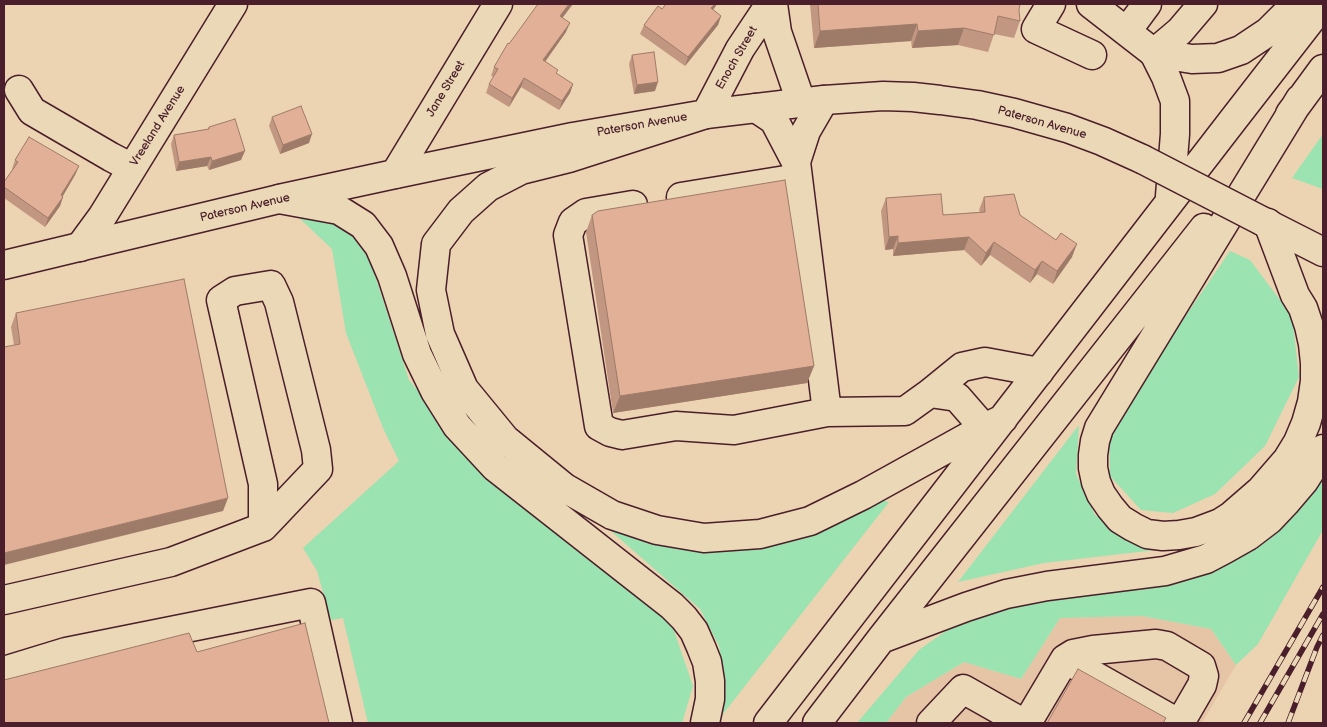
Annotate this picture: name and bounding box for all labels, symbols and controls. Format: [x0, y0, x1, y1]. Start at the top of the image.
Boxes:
street label: Enoch Street [713, 24, 761, 92]
street label: Jane Street [424, 58, 468, 120]
street label: Vreeland Avenue [127, 83, 189, 169]
street label: Paterson Avenue [996, 103, 1088, 143]
street label: Paterson Avenue [596, 110, 688, 140]
street label: Paterson Avenue [199, 191, 291, 225]

